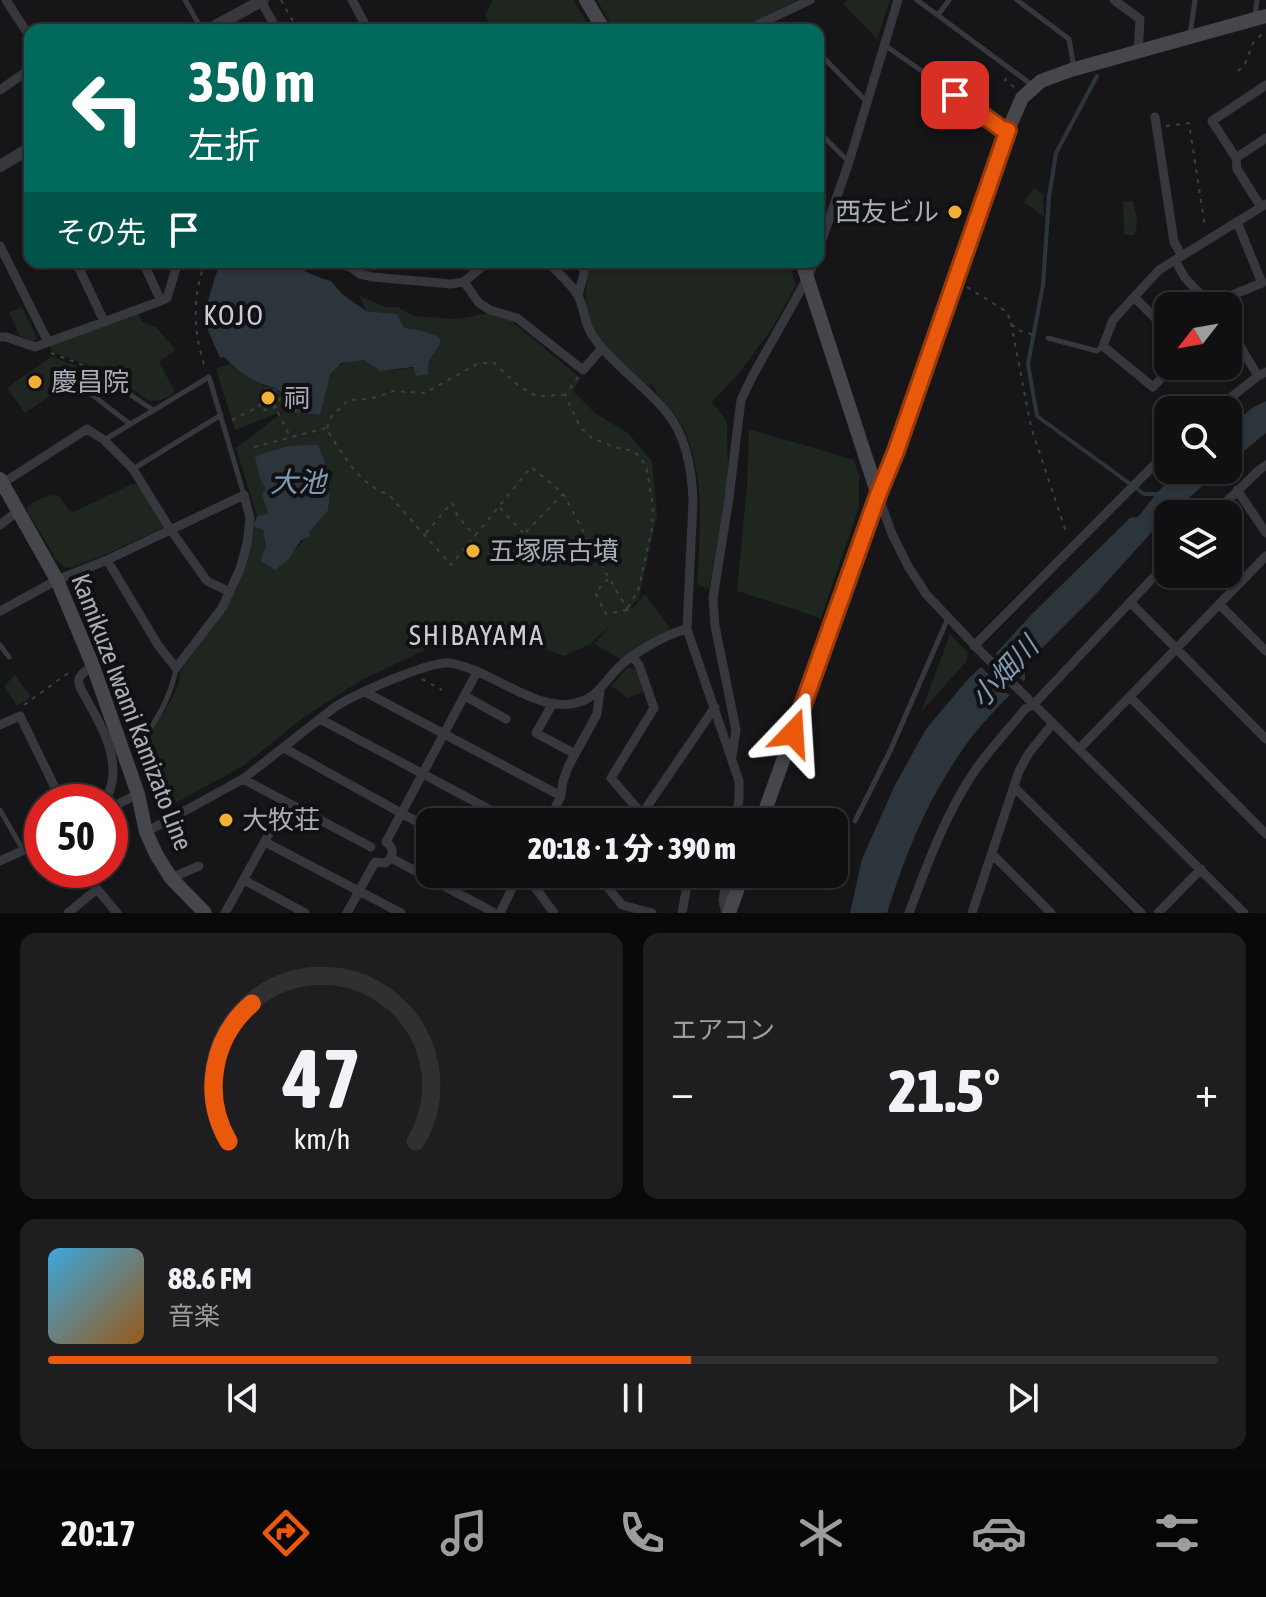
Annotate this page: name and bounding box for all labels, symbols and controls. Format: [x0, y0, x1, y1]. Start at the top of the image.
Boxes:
text: 350 m [188, 50, 315, 114]
icon: left [56, 56, 160, 160]
pin [921, 61, 989, 129]
icon: arrive [933, 73, 977, 117]
text: 左折 [188, 124, 260, 166]
place label: 西友ビル [835, 197, 939, 227]
marker: 西友ビル [946, 203, 964, 221]
icon: arrive [162, 208, 206, 252]
text: その先 [56, 215, 146, 249]
north arrow [1154, 292, 1242, 380]
map controls [1154, 292, 1242, 588]
district label: KOJO [203, 299, 265, 331]
place label: 慶昌院 [51, 367, 129, 397]
marker: 慶昌院 [26, 373, 44, 391]
place label: 祠 [284, 383, 310, 413]
marker: 祠 [259, 389, 277, 407]
button: search [1154, 396, 1242, 484]
water label: 大池 [270, 466, 329, 498]
button: layers [1154, 500, 1242, 588]
place label: 五塚原古墳 [489, 536, 619, 566]
marker: 五塚原古墳 [464, 542, 482, 560]
street label: Kamikuze Iwami Kamizato Line [65, 570, 199, 854]
district label: SHIBAYAMA [409, 619, 545, 651]
water label: 小畑川 [964, 628, 1046, 714]
position arrow [751, 691, 835, 775]
speed limit sign: 50 [24, 784, 128, 888]
place label: 大牧荘 [242, 805, 320, 835]
marker: 大牧荘 [217, 811, 235, 829]
text: 20:18 · 1 分 · 390 m [528, 831, 736, 865]
text: エアコン [671, 1015, 775, 1045]
text: 47 [281, 1030, 361, 1126]
text: 21.5° [889, 1056, 1000, 1125]
text: − [671, 1066, 694, 1116]
text: + [1195, 1066, 1218, 1116]
text: km/h [293, 1122, 350, 1155]
text: 88.6 FM [168, 1261, 252, 1295]
text: 音楽 [168, 1301, 220, 1331]
icon: previous [221, 1376, 265, 1420]
icon: pause [611, 1376, 655, 1420]
icon: next [1001, 1376, 1045, 1420]
icon: directions [258, 1505, 314, 1561]
icon: music [436, 1505, 492, 1561]
icon: phone [614, 1505, 670, 1561]
icon: climate [793, 1505, 849, 1561]
icon: car [971, 1505, 1027, 1561]
icon: filters [1149, 1505, 1205, 1561]
text: 20:17 [61, 1512, 136, 1554]

